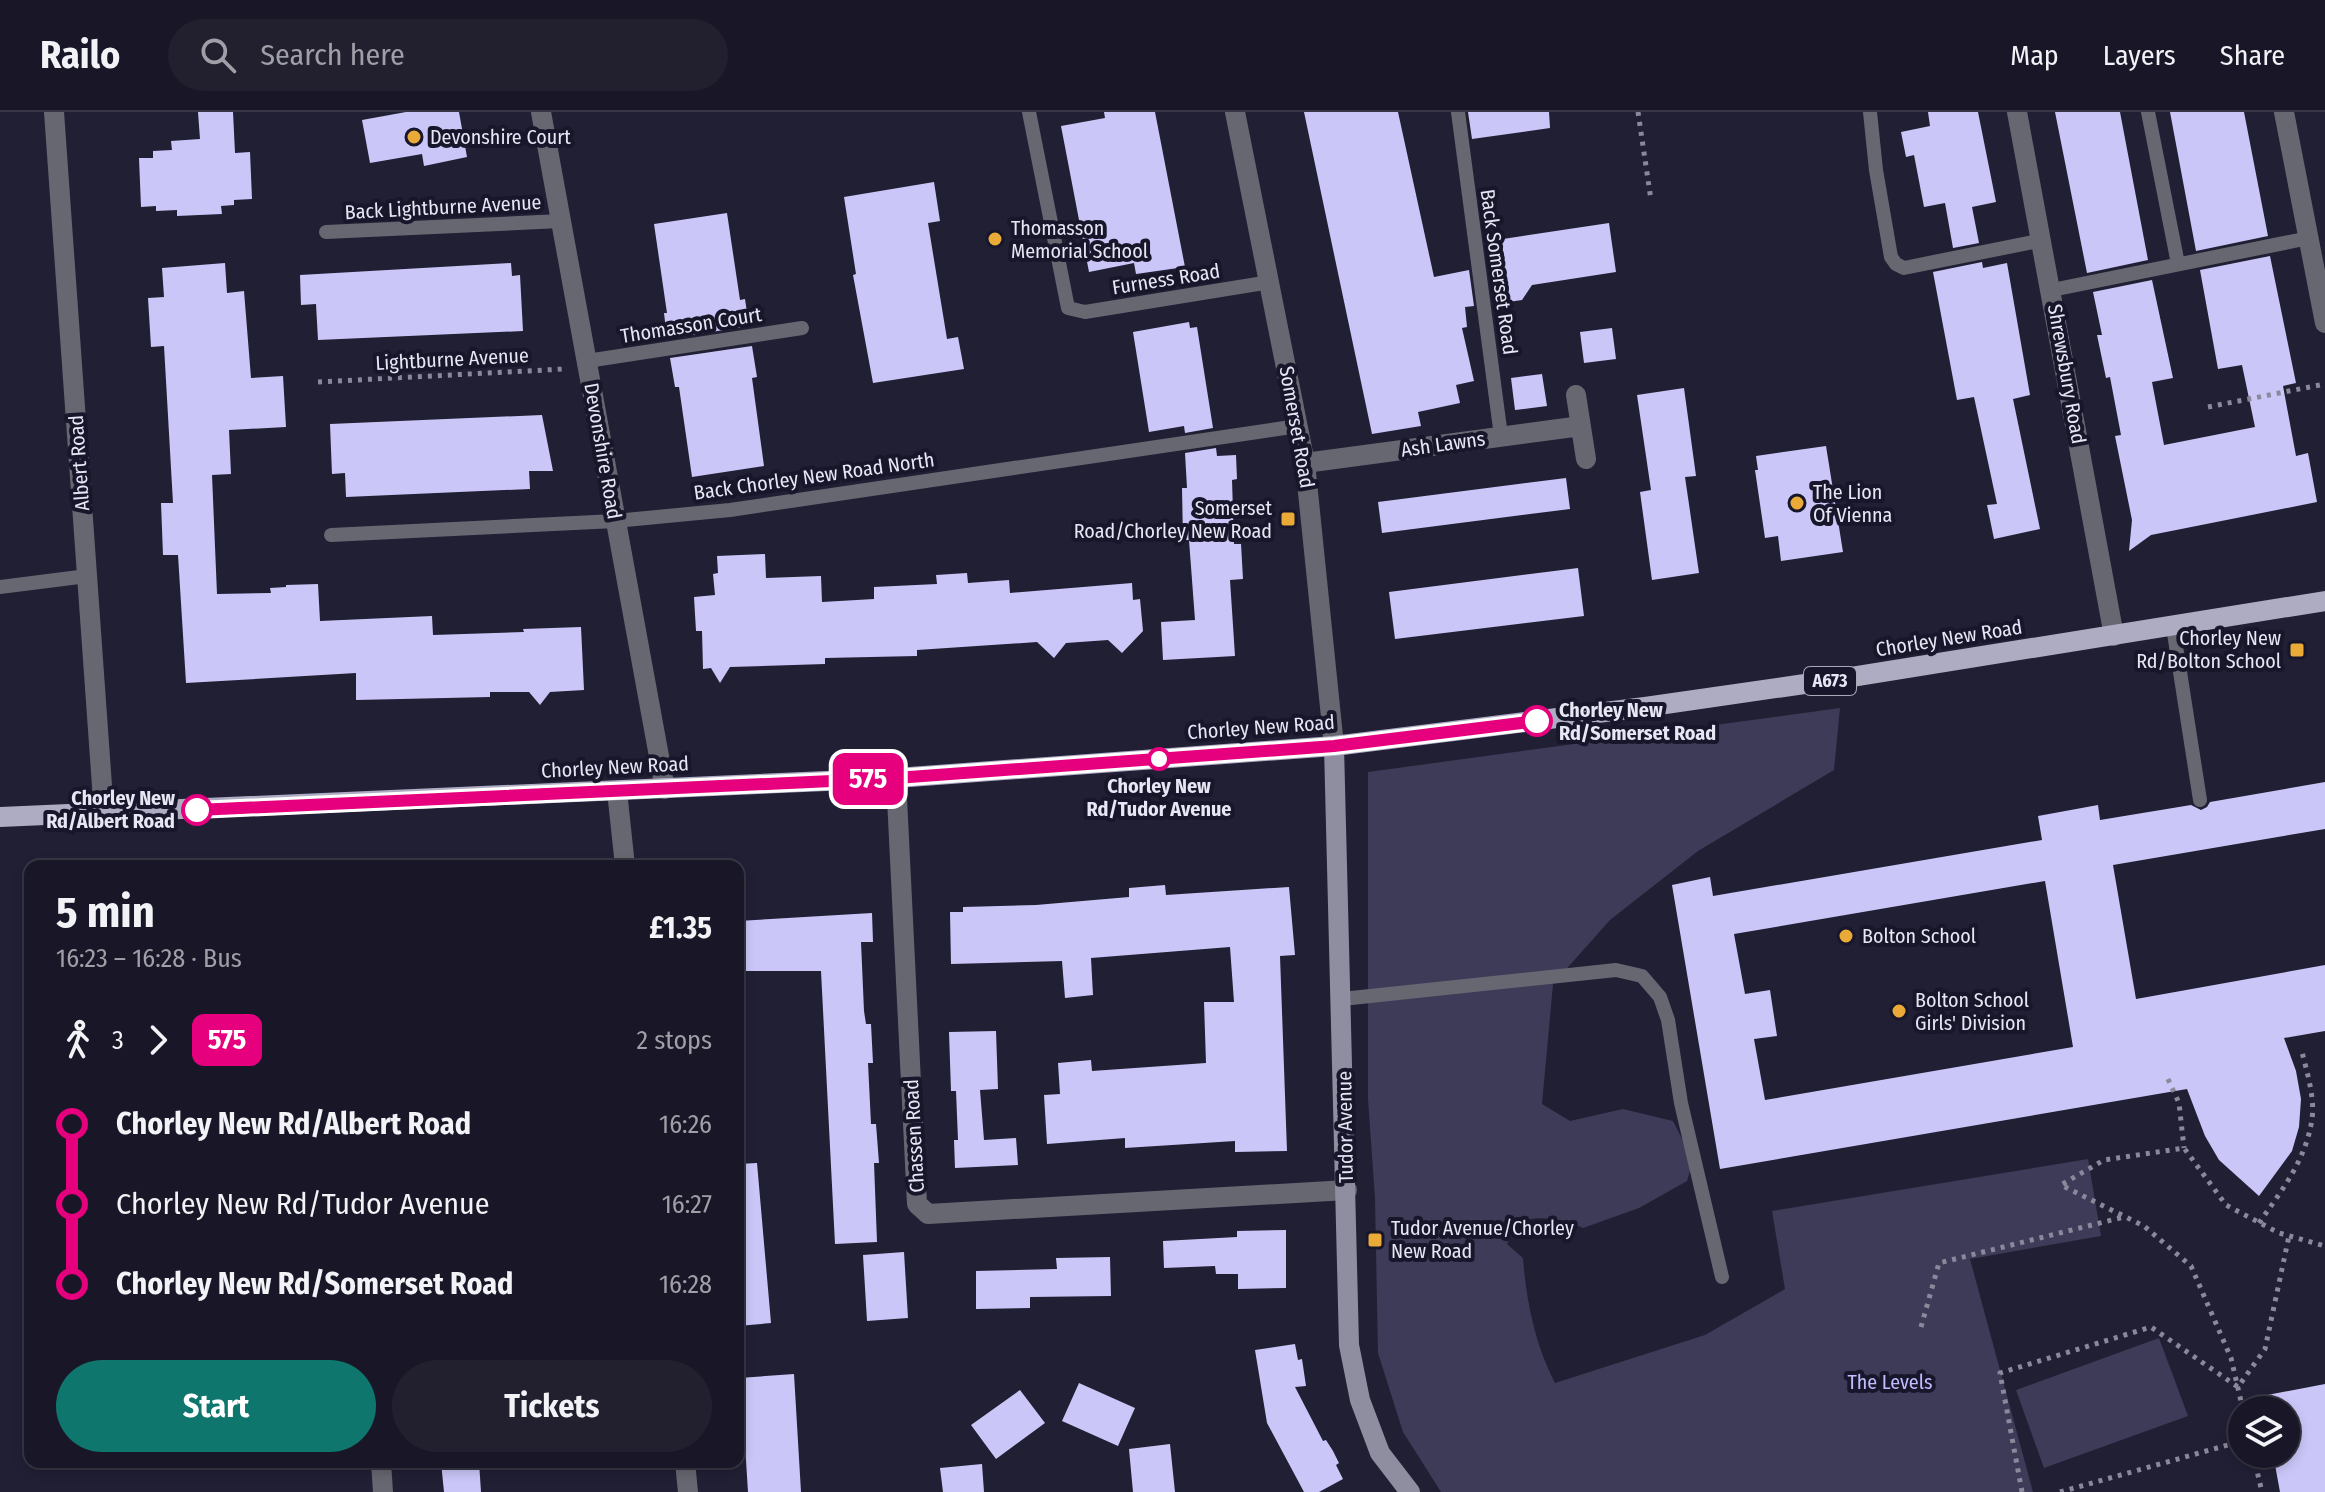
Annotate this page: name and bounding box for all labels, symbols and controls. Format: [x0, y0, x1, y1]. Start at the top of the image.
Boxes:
search box [168, 19, 728, 91]
text: Railo [40, 32, 120, 78]
icon: search [196, 33, 240, 77]
text: Search here [260, 37, 405, 73]
text: Map [2010, 39, 2059, 72]
text: Layers [2103, 39, 2176, 72]
text: Share [2220, 39, 2285, 72]
place label: Devonshire Court [430, 125, 571, 149]
marker: Devonshire Court [405, 128, 423, 146]
street label: Back Somerset Road [1476, 188, 1522, 356]
street label: Back Lightburne Avenue [344, 190, 542, 224]
place label: Thomasson Memorial School [1011, 216, 1148, 263]
marker: Thomasson Memorial School [986, 230, 1004, 248]
street label: Furness Road [1110, 259, 1222, 299]
street label: Thomasson Court [619, 302, 764, 348]
street label: Shrewsbury Road [2043, 302, 2091, 446]
street label: Lightburne Avenue [375, 343, 529, 375]
street label: Somerset Road [1274, 364, 1320, 490]
street label: Devonshire Road [579, 381, 627, 521]
street label: Albert Road [64, 414, 94, 512]
street label: Ash Lawns [1399, 426, 1487, 462]
street label: Back Chorley New Road North [692, 447, 936, 505]
place label: The Lion Of Vienna [1813, 480, 1892, 527]
marker: The Lion Of Vienna [1788, 494, 1806, 512]
place label: Somerset Road/Chorley New Road [1074, 496, 1272, 543]
marker: Somerset Road/Chorley New Road [1279, 510, 1297, 528]
street label: Chorley New Road [1874, 615, 2024, 661]
place label: Chorley New Rd/Bolton School [2136, 626, 2281, 673]
marker: Chorley New Rd/Bolton School [2288, 641, 2306, 659]
road number: A673 [1804, 667, 1856, 695]
place label: Chorley New Rd/Somerset Road [1559, 698, 1716, 745]
marker: Chorley New Rd/Somerset Road [1522, 706, 1552, 736]
street label: Chorley New Road [1186, 710, 1336, 744]
marker: Chorley New Rd/Tudor Avenue [1148, 748, 1170, 770]
street label: Chorley New Road [541, 751, 689, 783]
line badge: 575 [822, 753, 914, 805]
text: 575 [849, 762, 887, 795]
place label: Chorley New Rd/Tudor Avenue [1087, 774, 1231, 821]
place label: Chorley New Rd/Albert Road [46, 786, 175, 833]
marker: Chorley New Rd/Albert Road [182, 795, 212, 825]
text: 5 min [56, 886, 155, 939]
text: £1.35 [649, 910, 712, 946]
place label: Bolton School [1862, 924, 1976, 948]
marker: Bolton School [1837, 927, 1855, 945]
text: 16:23 – 16:28 · Bus [56, 943, 242, 974]
place label: Bolton School Girls' Division [1915, 988, 2029, 1035]
marker: Bolton School Girls' Division [1890, 1002, 1908, 1020]
icon: walk [56, 1018, 100, 1062]
icon: forward [136, 1018, 180, 1062]
text: 575 [208, 1023, 246, 1056]
text: 3 [112, 1025, 124, 1056]
text: 2 stops [637, 1025, 712, 1056]
street label: Tudor Avenue [1332, 1071, 1358, 1183]
street label: Chassen Road [899, 1079, 929, 1193]
text: Chorley New Rd/Albert Road [116, 1106, 471, 1142]
text: 16:26 [659, 1109, 712, 1140]
text: Chorley New Rd/Tudor Avenue [116, 1186, 490, 1222]
text: 16:27 [662, 1189, 712, 1220]
place label: Tudor Avenue/Chorley New Road [1391, 1216, 1574, 1263]
marker: Tudor Avenue/Chorley New Road [1366, 1231, 1384, 1249]
text: Chorley New Rd/Somerset Road [116, 1266, 513, 1302]
text: 16:28 [659, 1269, 712, 1300]
button: Start [56, 1360, 376, 1452]
button: Tickets [392, 1360, 712, 1452]
park label: The Levels [1847, 1370, 1933, 1394]
map controls [2228, 1396, 2300, 1468]
button: layers [2228, 1396, 2300, 1468]

